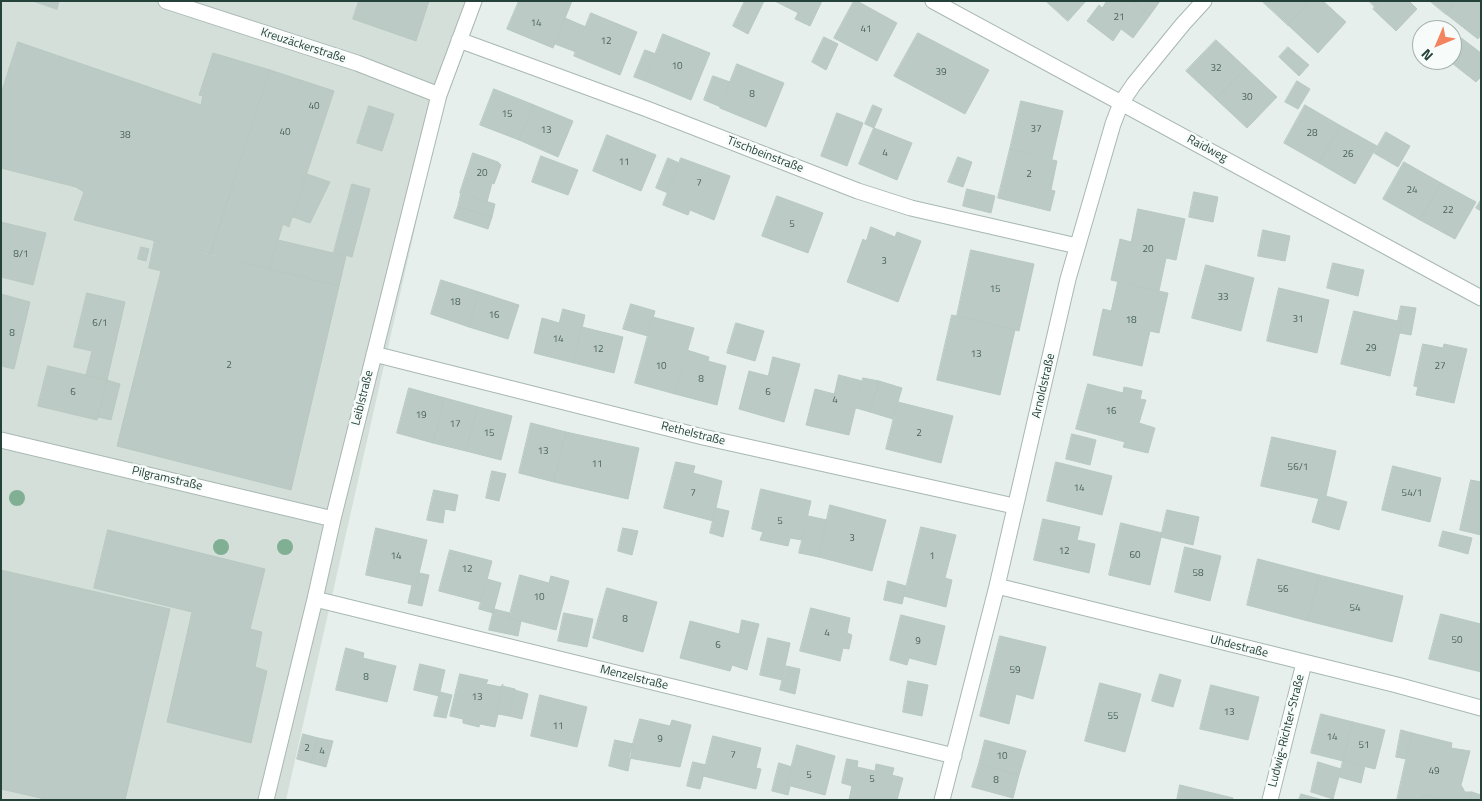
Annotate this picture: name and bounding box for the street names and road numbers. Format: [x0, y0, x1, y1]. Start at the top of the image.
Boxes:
street label: Kreuzäckerstraße [259, 25, 347, 67]
street label: Raidweg [1184, 132, 1230, 166]
street label: Tischbeinstraße [725, 134, 805, 176]
street label: Arnoldstraße [1030, 352, 1058, 420]
street label: Leiblstraße [349, 369, 377, 427]
street label: Rethelstraße [659, 419, 727, 449]
street label: Pilgramstraße [130, 464, 204, 494]
street label: Uhdestraße [1208, 633, 1270, 661]
street label: Menzelstraße [598, 663, 670, 693]
street label: Ludwig-Richter-Straße [1266, 673, 1308, 789]

